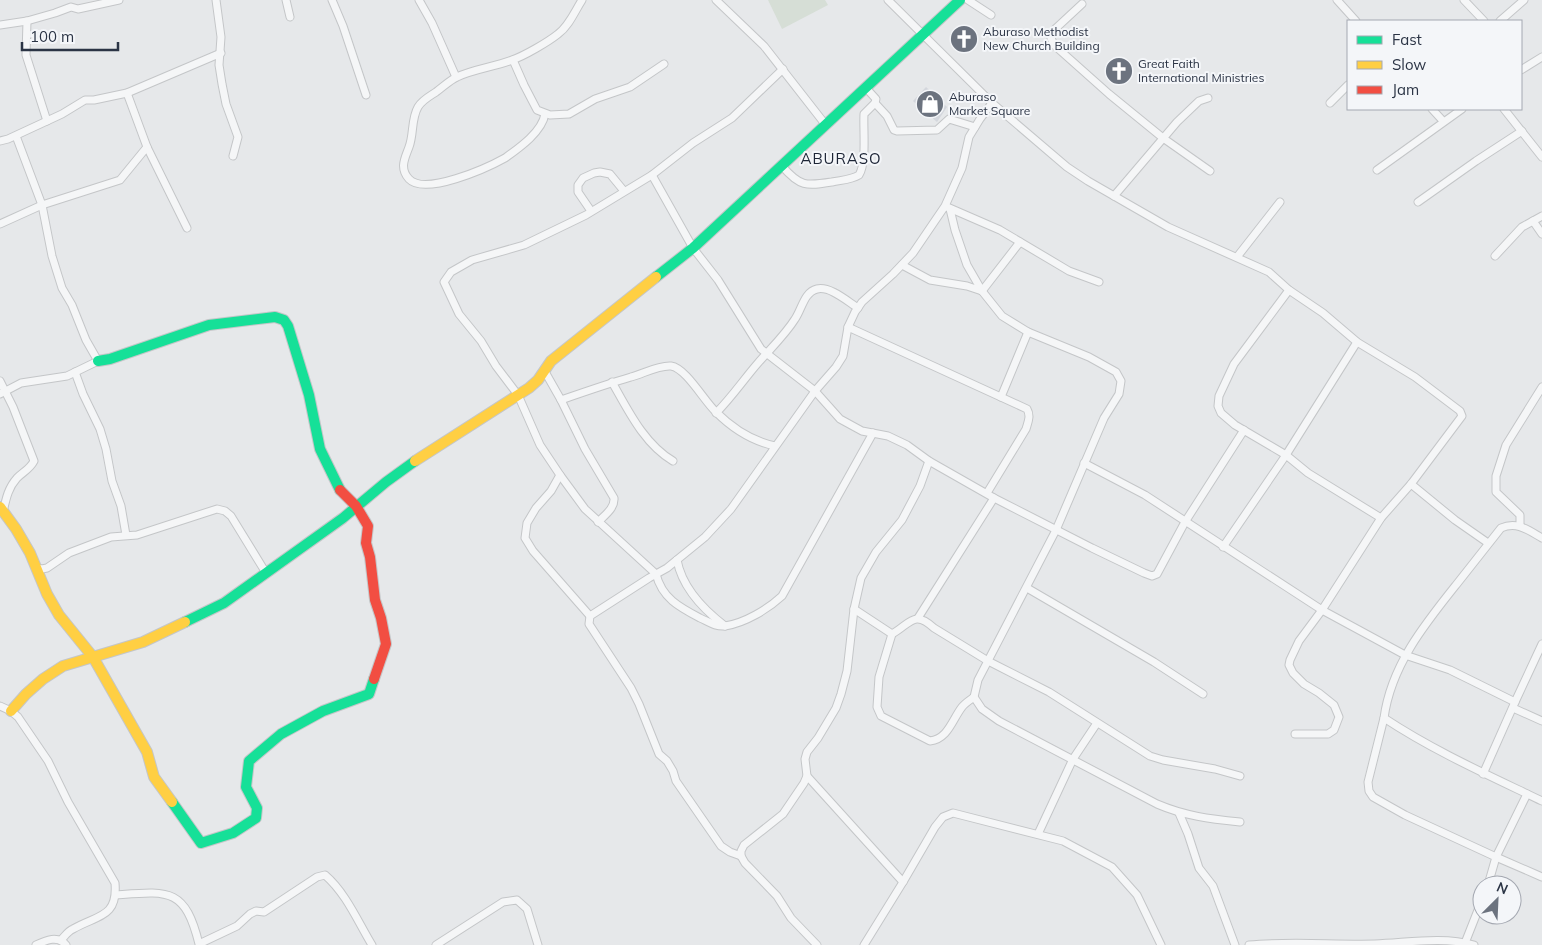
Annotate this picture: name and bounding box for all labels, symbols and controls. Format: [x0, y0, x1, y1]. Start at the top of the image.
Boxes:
scale bar [22, 20, 119, 52]
legend [1347, 20, 1522, 110]
church icon: Aburaso Methodist New Church Building [949, 24, 979, 54]
place label: Aburaso Methodist New Church Building [983, 24, 1100, 53]
text: 100 m [30, 27, 74, 46]
text: Fast [1392, 30, 1422, 49]
text: Slow [1392, 55, 1426, 74]
church icon: Great Faith International Ministries [1104, 56, 1134, 86]
place label: Great Faith International Ministries [1138, 56, 1264, 85]
text: Jam [1392, 80, 1419, 99]
shop icon: Aburaso Market Square [915, 89, 945, 119]
place label: Aburaso Market Square [949, 89, 1030, 118]
district label: ABURASO [800, 149, 882, 168]
north arrow [1472, 875, 1522, 925]
text: N [1494, 878, 1511, 898]

